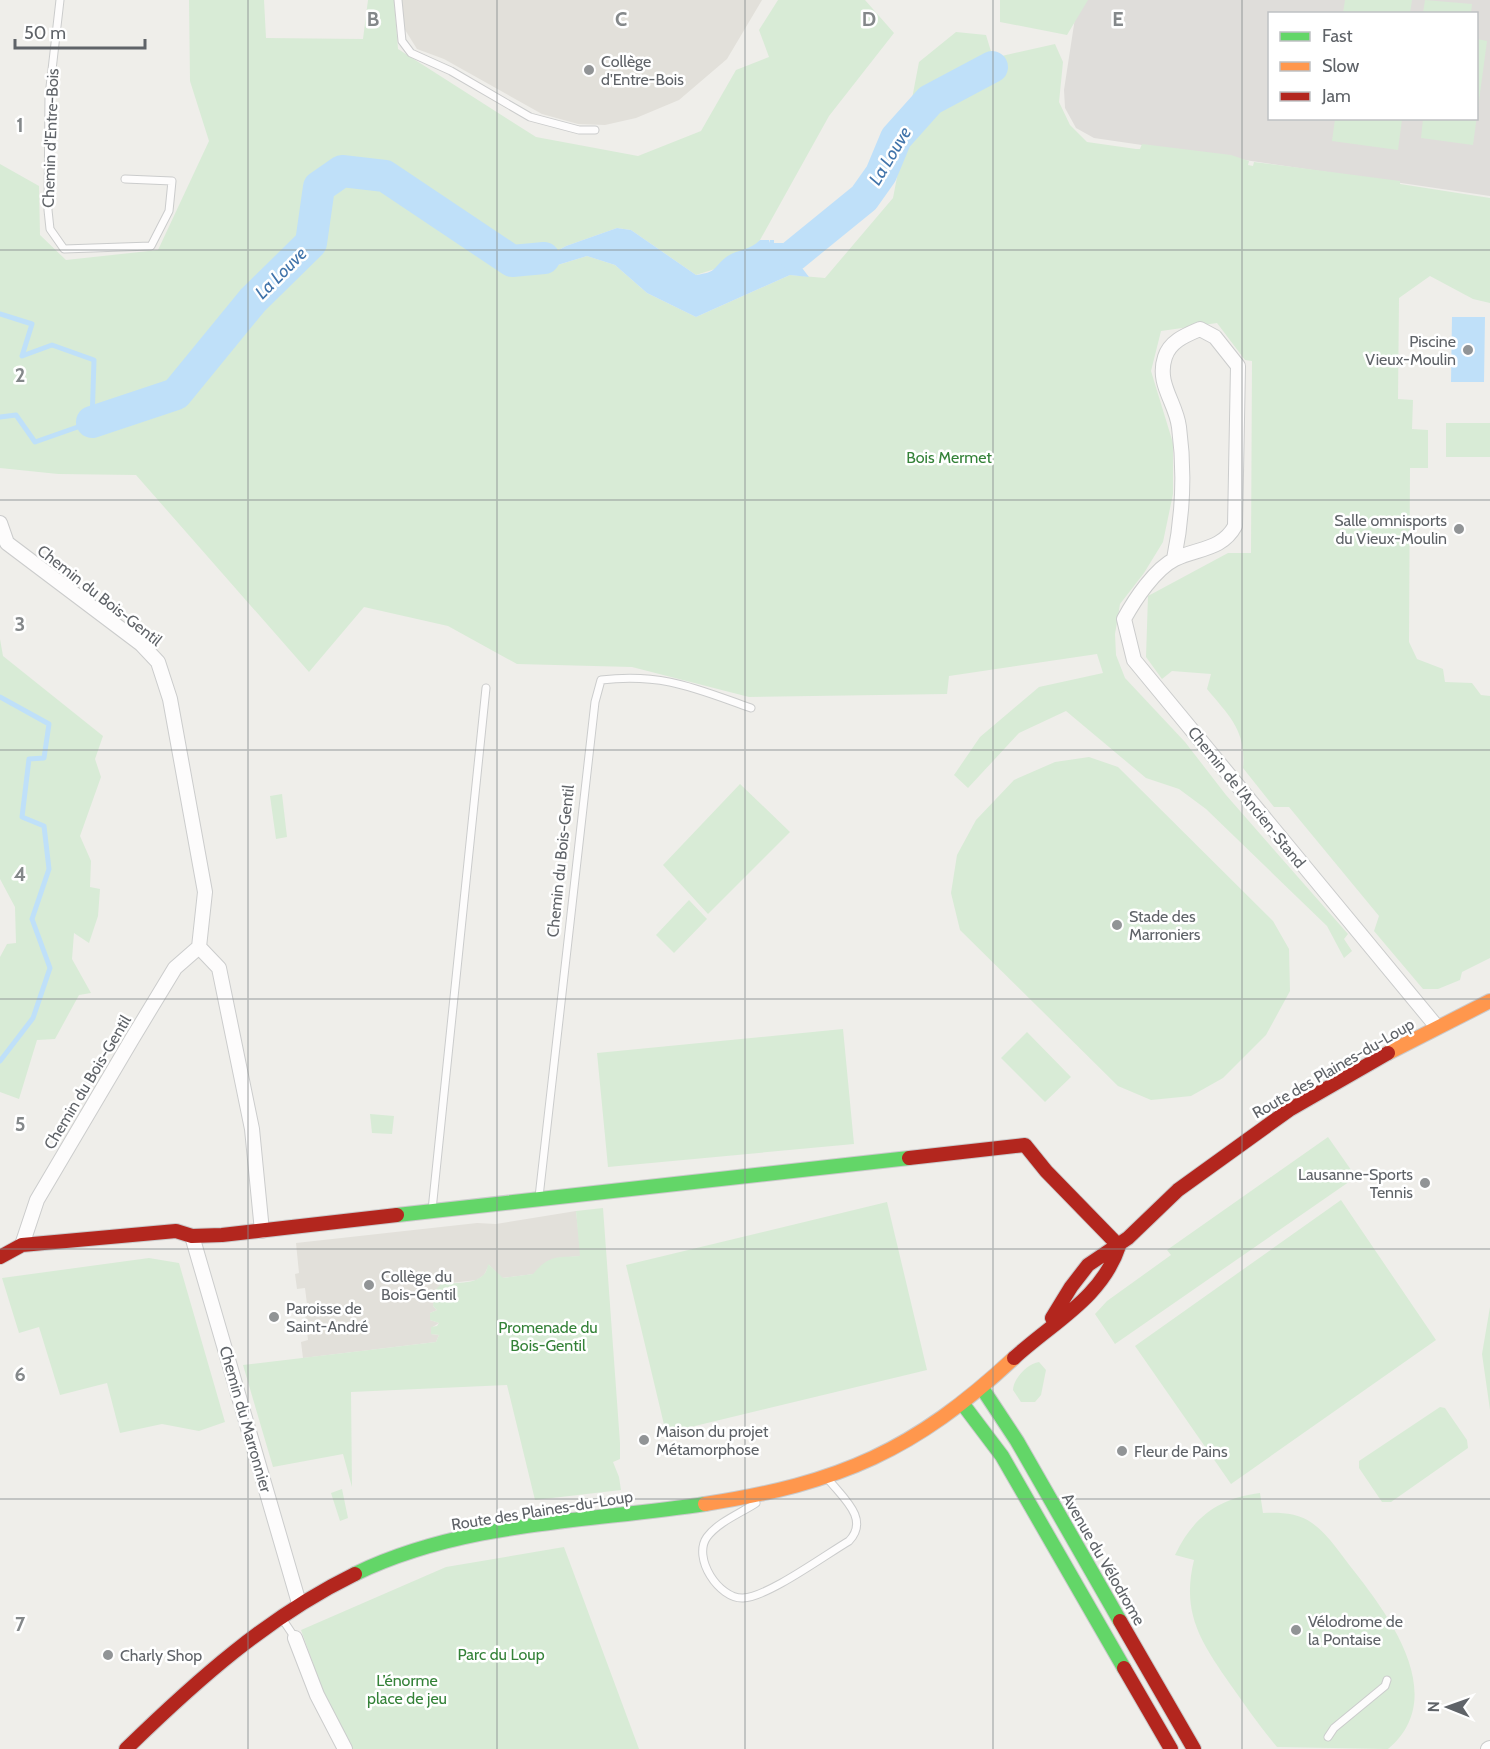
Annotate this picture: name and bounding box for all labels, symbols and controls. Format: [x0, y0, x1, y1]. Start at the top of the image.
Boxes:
text: B [367, 7, 379, 31]
text: C [615, 7, 627, 31]
text: D [862, 7, 876, 31]
text: E [1112, 7, 1124, 31]
scale bar [15, 12, 146, 50]
legend [1268, 12, 1478, 120]
text: 50 m [24, 22, 66, 44]
text: Fast [1322, 25, 1353, 47]
place label: Collège d'Entre-Bois [601, 52, 684, 89]
text: Slow [1322, 55, 1359, 77]
marker: Collège d'Entre-Bois [582, 63, 596, 77]
street label: Chemin d'Entre-Bois [39, 68, 62, 208]
text: Jam [1321, 85, 1351, 107]
text: 1 [16, 113, 24, 137]
water label: La Louve [864, 123, 916, 189]
water label: La Louve [251, 243, 311, 303]
place label: Piscine Vieux-Moulin [1365, 332, 1456, 369]
marker: Piscine Vieux-Moulin [1461, 343, 1475, 357]
text: 2 [15, 363, 25, 387]
park label: Bois Mermet [906, 448, 992, 467]
place label: Salle omnisports du Vieux-Moulin [1334, 511, 1447, 548]
marker: Salle omnisports du Vieux-Moulin [1452, 522, 1466, 536]
street label: Chemin du Bois-Gentil [34, 541, 166, 650]
text: 3 [15, 612, 25, 636]
street label: Chemin de l'Ancien-Stand [1184, 723, 1309, 872]
street label: Chemin du Bois-Gentil [543, 784, 578, 938]
text: 4 [14, 862, 26, 886]
place label: Stade des Marroniers [1129, 907, 1201, 944]
marker: Stade des Marroniers [1110, 918, 1124, 932]
street label: Chemin du Bois-Gentil [40, 1012, 135, 1153]
street label: Route des Plaines-du-Loup [1249, 1014, 1417, 1123]
text: 5 [15, 1112, 25, 1136]
place label: Lausanne-Sports Tennis [1298, 1165, 1413, 1202]
marker: Lausanne-Sports Tennis [1418, 1176, 1432, 1190]
place label: Collège du Bois-Gentil [381, 1267, 457, 1304]
marker: Collège du Bois-Gentil [362, 1278, 376, 1292]
place label: Paroisse de Saint-André [286, 1299, 368, 1336]
marker: Paroisse de Saint-André [267, 1310, 281, 1324]
park label: Promenade du Bois-Gentil [498, 1318, 598, 1355]
street label: Chemin du Marronnier [216, 1344, 276, 1495]
text: 6 [14, 1362, 26, 1386]
place label: Maison du projet Métamorphose [656, 1422, 769, 1459]
marker: Maison du projet Métamorphose [637, 1433, 651, 1447]
place label: Fleur de Pains [1134, 1442, 1228, 1461]
marker: Fleur de Pains [1115, 1444, 1129, 1458]
street label: Route des Plaines-du-Loup [450, 1487, 634, 1534]
street label: Avenue du Vélodrome [1058, 1490, 1149, 1629]
text: 7 [15, 1612, 26, 1636]
place label: Vélodrome de la Pontaise [1308, 1612, 1403, 1649]
marker: Vélodrome de la Pontaise [1289, 1623, 1303, 1637]
park label: Parc du Loup [457, 1645, 545, 1664]
place label: Charly Shop [120, 1646, 202, 1665]
marker: Charly Shop [101, 1648, 115, 1662]
park label: L’énorme place de jeu [367, 1671, 447, 1708]
north arrow [1418, 1677, 1478, 1737]
text: N [1424, 1701, 1443, 1713]

